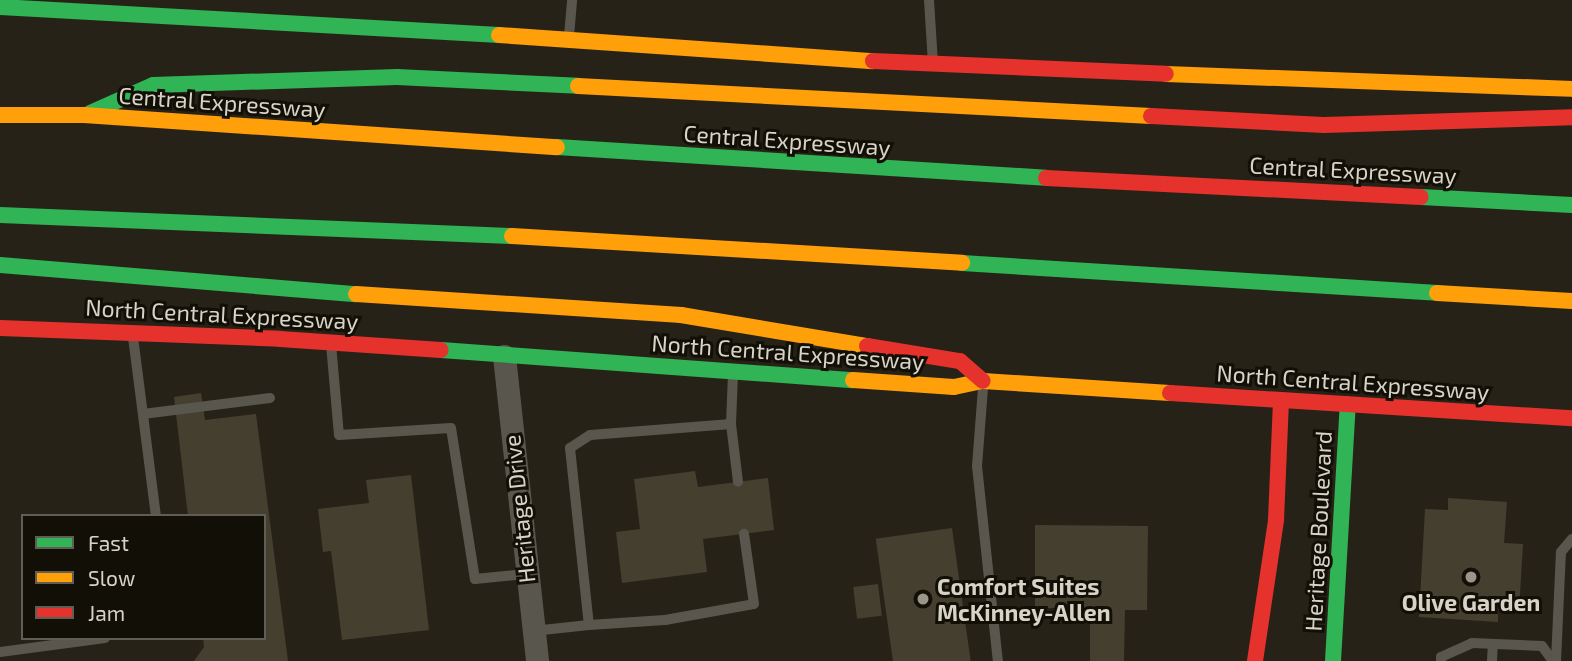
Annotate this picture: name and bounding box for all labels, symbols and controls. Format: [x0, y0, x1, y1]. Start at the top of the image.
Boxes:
street label: Central Expressway [117, 81, 327, 123]
street label: Central Expressway [682, 119, 892, 161]
street label: Central Expressway [1248, 151, 1458, 189]
street label: North Central Expressway [85, 293, 359, 335]
street label: North Central Expressway [650, 329, 926, 375]
street label: North Central Expressway [1215, 359, 1491, 405]
street label: Heritage Boulevard [1299, 430, 1337, 632]
street label: Heritage Drive [497, 434, 541, 584]
legend [21, 514, 266, 640]
text: Fast [88, 530, 129, 555]
text: Slow [88, 565, 135, 590]
marker: Olive Garden [1463, 569, 1479, 585]
place label: Comfort Suites McKinney-Allen [937, 572, 1111, 626]
place label: Olive Garden [1402, 588, 1540, 616]
marker: Comfort Suites McKinney-Allen [915, 591, 931, 607]
text: Jam [88, 600, 125, 625]

